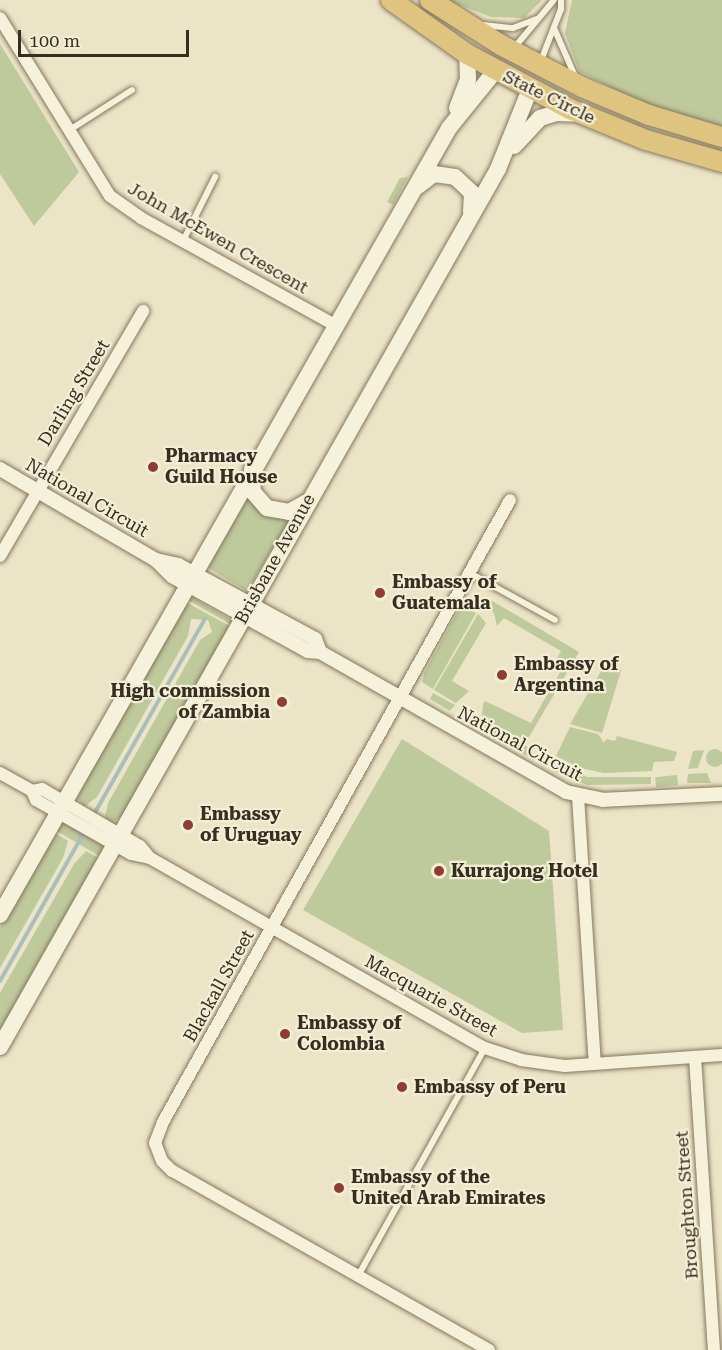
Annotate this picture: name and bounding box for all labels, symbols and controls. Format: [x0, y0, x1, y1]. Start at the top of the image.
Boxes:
scale bar [21, 18, 192, 56]
text: 100 m [29, 30, 80, 51]
street label: State Circle [499, 65, 599, 129]
street label: John McEwen Crescent [124, 177, 312, 299]
street label: Darling Street [34, 336, 114, 450]
place label: Pharmacy Guild House [165, 446, 278, 488]
street label: National Circuit [22, 454, 152, 542]
marker: Pharmacy Guild House [146, 460, 160, 474]
street label: Brisbane Avenue [230, 490, 320, 628]
place label: Embassy of Guatemala [392, 572, 497, 614]
marker: Embassy of Guatemala [373, 586, 387, 600]
place label: Embassy of Argentina [514, 654, 619, 696]
marker: Embassy of Argentina [495, 668, 509, 682]
place label: High commission of Zambia [111, 681, 270, 724]
marker: High commission of Zambia [275, 695, 289, 709]
street label: National Circuit [454, 702, 586, 786]
place label: Embassy of Uruguay [200, 804, 302, 846]
marker: Embassy of Uruguay [181, 818, 195, 832]
place label: Kurrajong Hotel [451, 860, 598, 882]
marker: Kurrajong Hotel [432, 864, 446, 878]
street label: Blackall Street [179, 926, 259, 1046]
street label: Macquarie Street [361, 951, 501, 1041]
place label: Embassy of Colombia [297, 1013, 402, 1056]
marker: Embassy of Colombia [278, 1027, 292, 1041]
place label: Embassy of Peru [414, 1076, 566, 1098]
marker: Embassy of Peru [395, 1080, 409, 1094]
street label: Broughton Street [671, 1130, 703, 1280]
place label: Embassy of the United Arab Emirates [351, 1167, 545, 1210]
marker: Embassy of the United Arab Emirates [332, 1181, 346, 1195]

